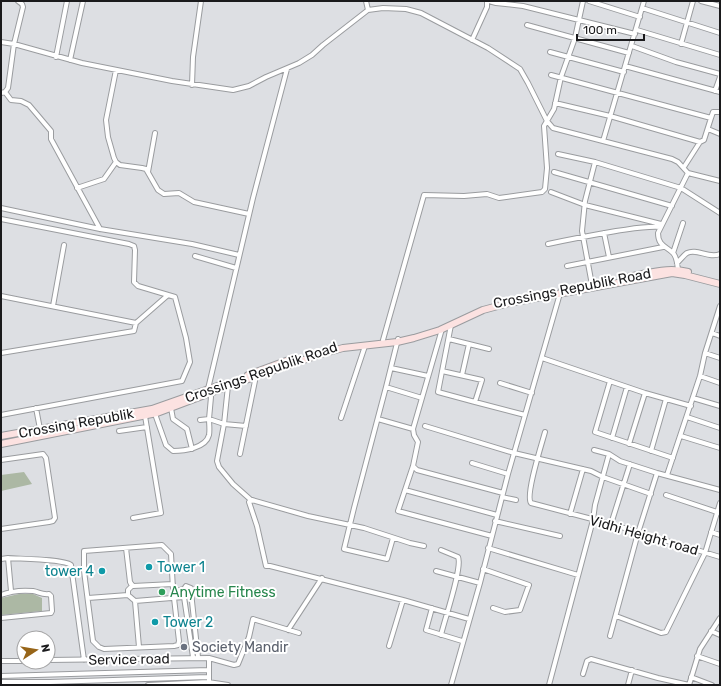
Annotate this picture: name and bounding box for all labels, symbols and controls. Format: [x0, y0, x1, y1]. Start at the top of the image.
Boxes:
scale bar [577, 16, 644, 42]
text: 100 m [583, 23, 617, 37]
street label: Crossings Republik Road [492, 265, 652, 312]
street label: Crossings Republik Road [183, 338, 340, 407]
street label: Crossing Republik [17, 405, 136, 442]
street label: Vidhi Height road [588, 512, 700, 559]
place label: Tower 1 [157, 559, 205, 576]
marker: Tower 1 [144, 562, 154, 572]
place label: tower 4 [45, 563, 94, 580]
marker: tower 4 [97, 566, 107, 576]
place label: Anytime Fitness [170, 584, 276, 601]
marker: Anytime Fitness [157, 587, 167, 597]
place label: Tower 2 [163, 614, 213, 631]
marker: Tower 2 [150, 617, 160, 627]
north arrow [16, 630, 56, 670]
place label: Society Mandir [192, 639, 289, 656]
marker: Society Mandir [179, 642, 189, 652]
text: N [38, 643, 52, 653]
street label: Service road [88, 650, 170, 669]

